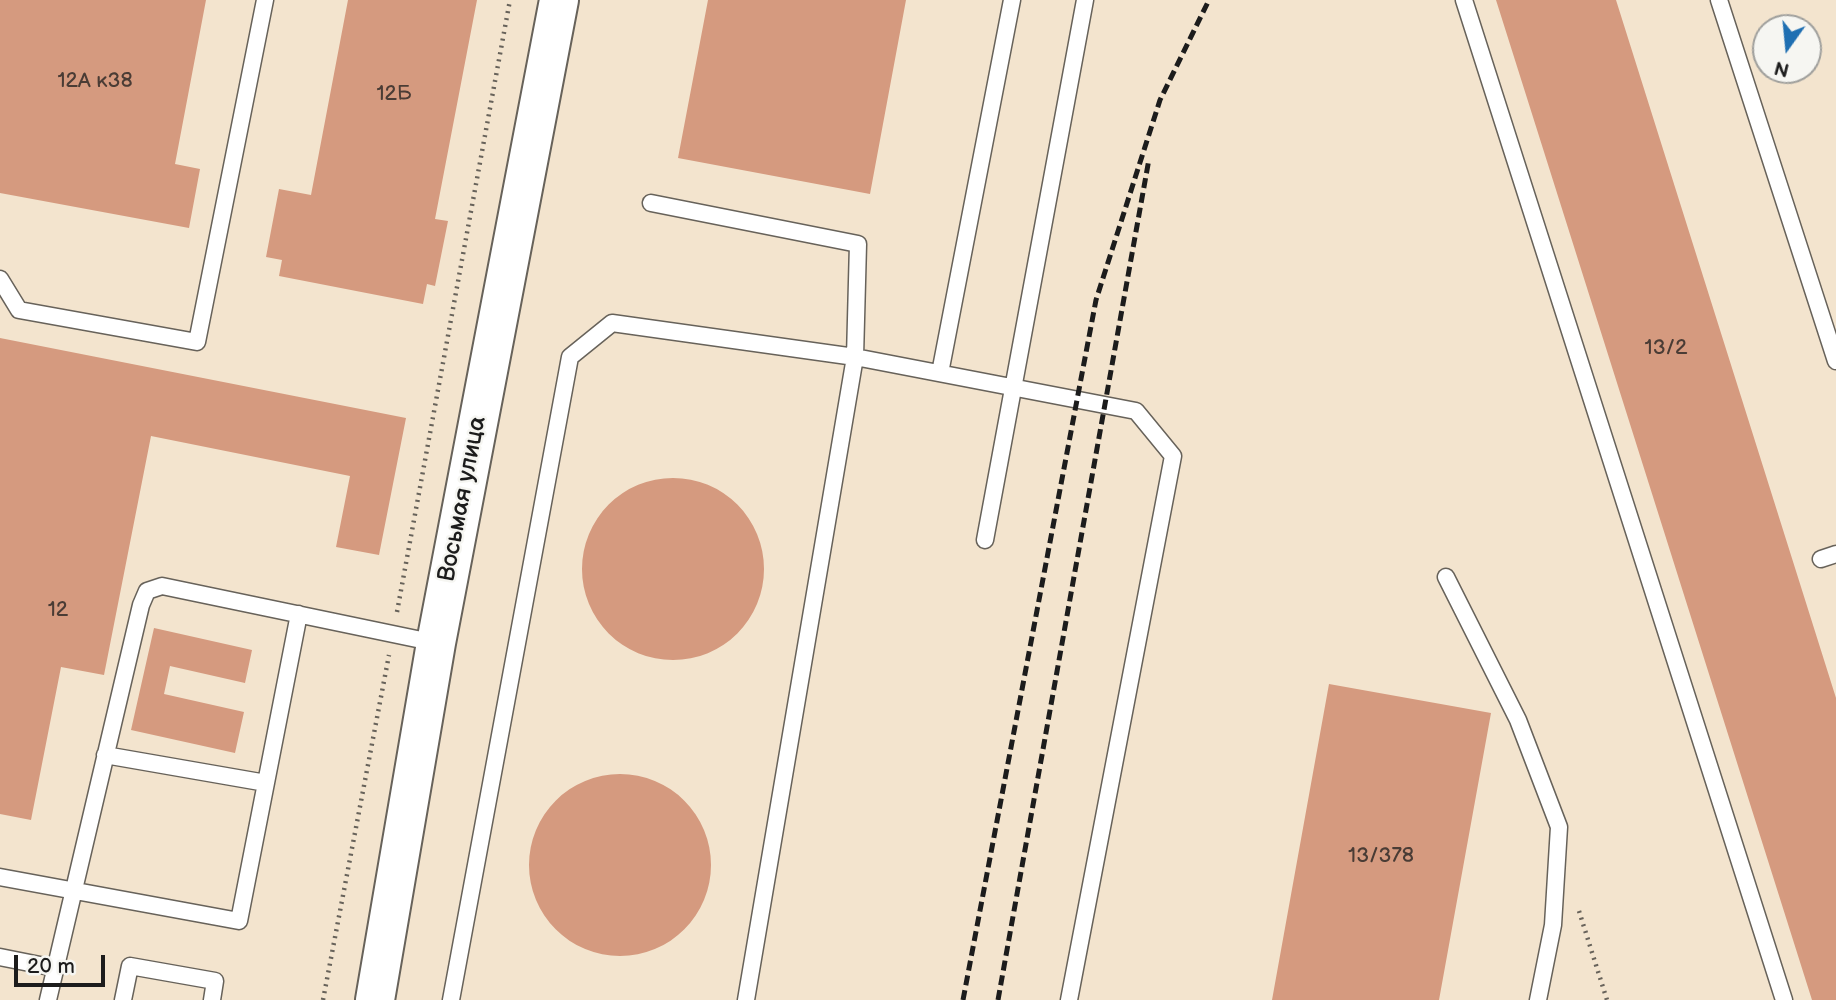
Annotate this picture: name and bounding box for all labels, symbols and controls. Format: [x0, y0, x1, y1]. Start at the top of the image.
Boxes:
north arrow [1752, 14, 1822, 84]
text: N [1772, 55, 1792, 81]
house number: 12А к38 [57, 69, 133, 95]
house number: 12Б [376, 82, 412, 108]
house number: 13/2 [1645, 336, 1687, 362]
street label: Восьмая улица [433, 414, 493, 584]
house number: 12 [48, 598, 68, 624]
house number: 13/378 [1348, 844, 1414, 870]
scale bar [18, 940, 108, 984]
text: 20 m [27, 954, 75, 979]

